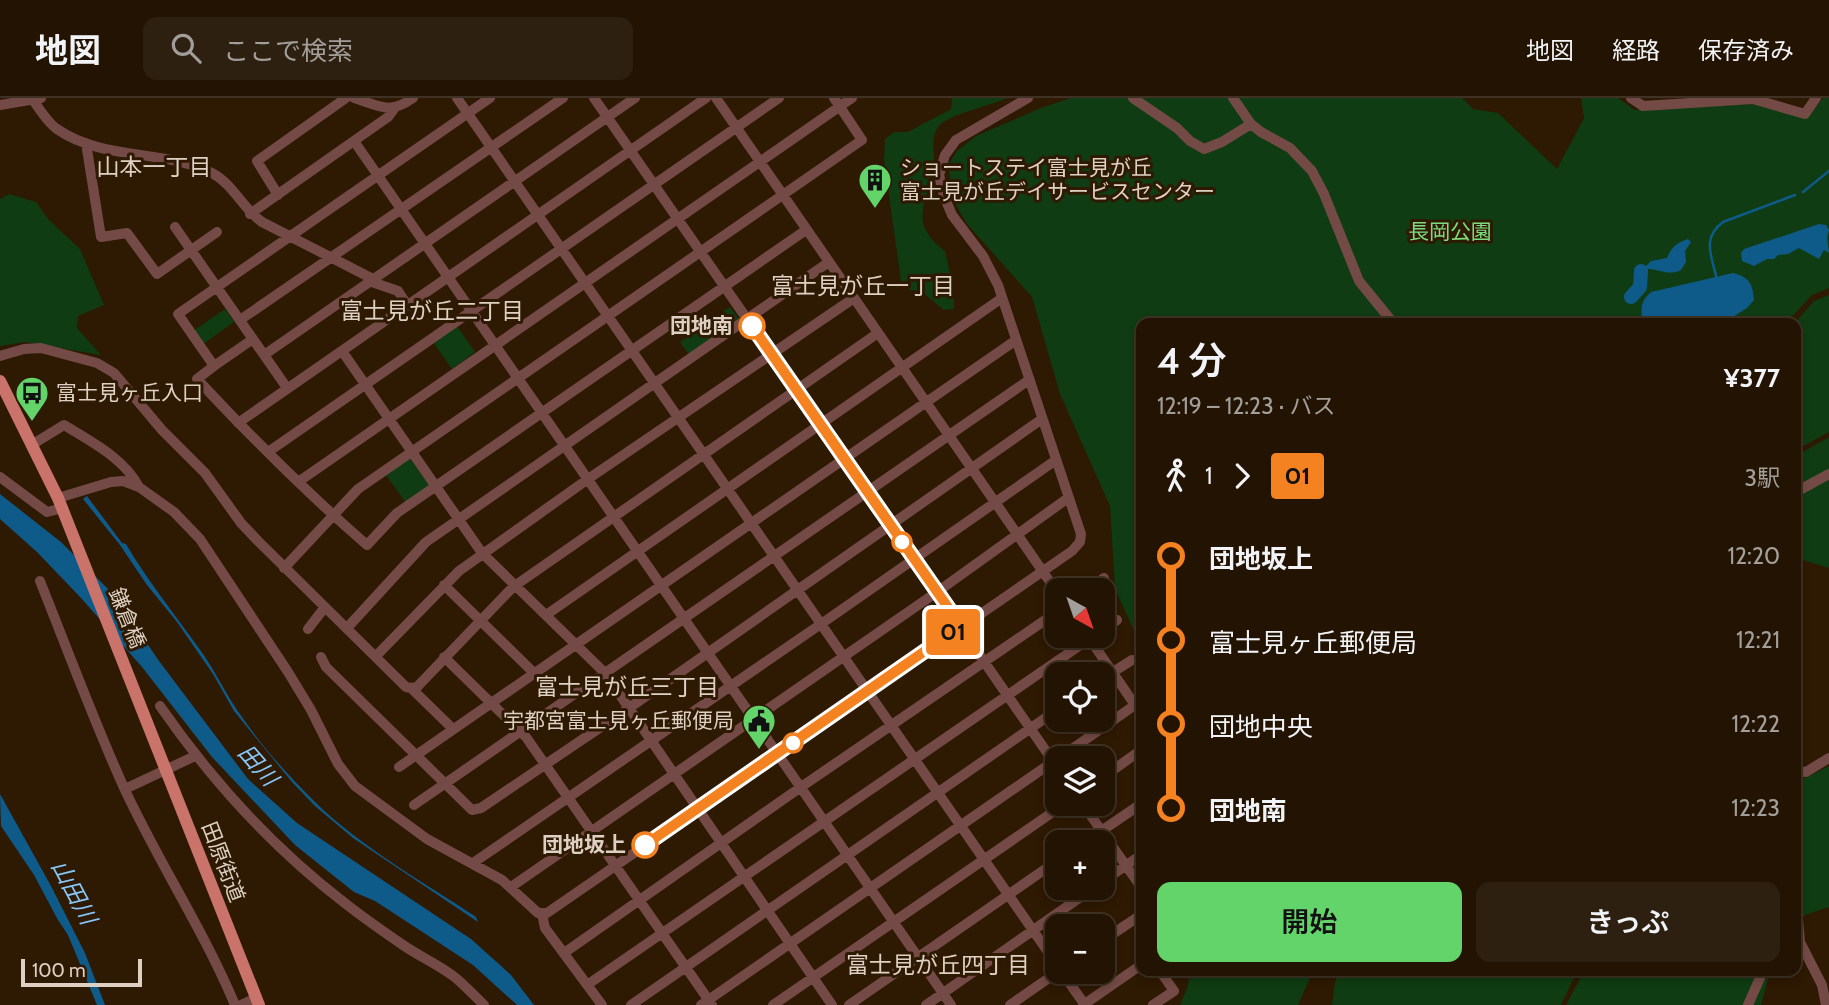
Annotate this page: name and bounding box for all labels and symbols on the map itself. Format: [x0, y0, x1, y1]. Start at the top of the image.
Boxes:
district label: 山本一丁目 [97, 153, 212, 181]
place label: ショートステイ富士見が丘 富士見が丘デイサービスセンター [900, 155, 1215, 204]
building icon: ショートステイ富士見が丘 富士見が丘デイサービスセンター [856, 161, 894, 210]
park label: 長岡公園 [1408, 219, 1492, 244]
district label: 富士見が丘一丁目 [771, 272, 955, 300]
district label: 富士見が丘二丁目 [340, 297, 524, 325]
place label: 団地南 [670, 313, 733, 338]
marker: 団地南 [739, 313, 765, 339]
bus stop icon: 富士見ヶ丘入口 [13, 374, 51, 423]
place label: 富士見ヶ丘入口 [56, 380, 203, 405]
unlabelled marker [892, 532, 912, 552]
north arrow [1045, 578, 1115, 648]
street label: 鎌倉橋 [104, 584, 151, 652]
line badge: 01 [922, 609, 984, 655]
district label: 富士見が丘三丁目 [535, 673, 719, 701]
public building icon: 宇都宮富士見ヶ丘郵便局 [740, 702, 778, 751]
place label: 宇都宮富士見ヶ丘郵便局 [503, 708, 734, 733]
unlabelled marker [783, 733, 803, 753]
water label: 田川 [232, 738, 286, 794]
street label: 田原街道 [197, 818, 250, 906]
place label: 団地坂上 [542, 832, 626, 857]
marker: 団地坂上 [632, 832, 658, 858]
water label: 山田川 [45, 855, 104, 932]
district label: 富士見が丘四丁目 [846, 951, 1030, 979]
scale bar [21, 956, 142, 988]

